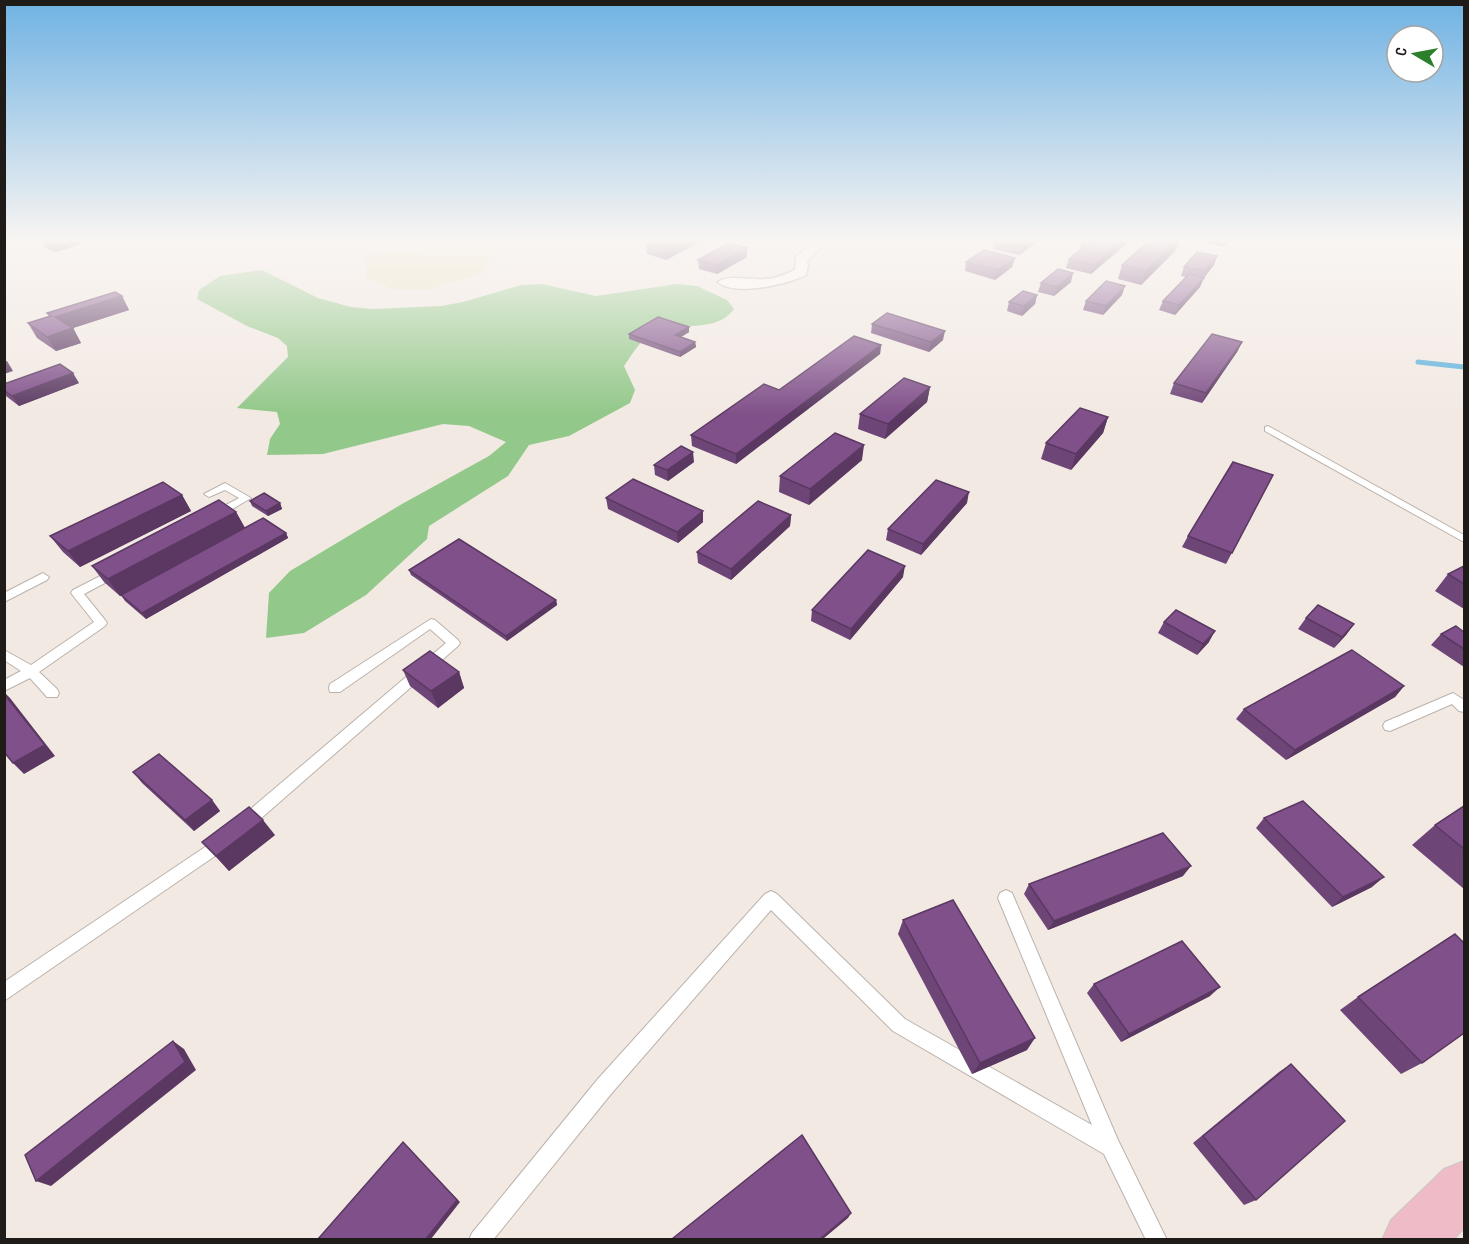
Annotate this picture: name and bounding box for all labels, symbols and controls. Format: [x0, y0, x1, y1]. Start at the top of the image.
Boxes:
north arrow [1385, 24, 1445, 84]
text: С [1392, 46, 1412, 57]

